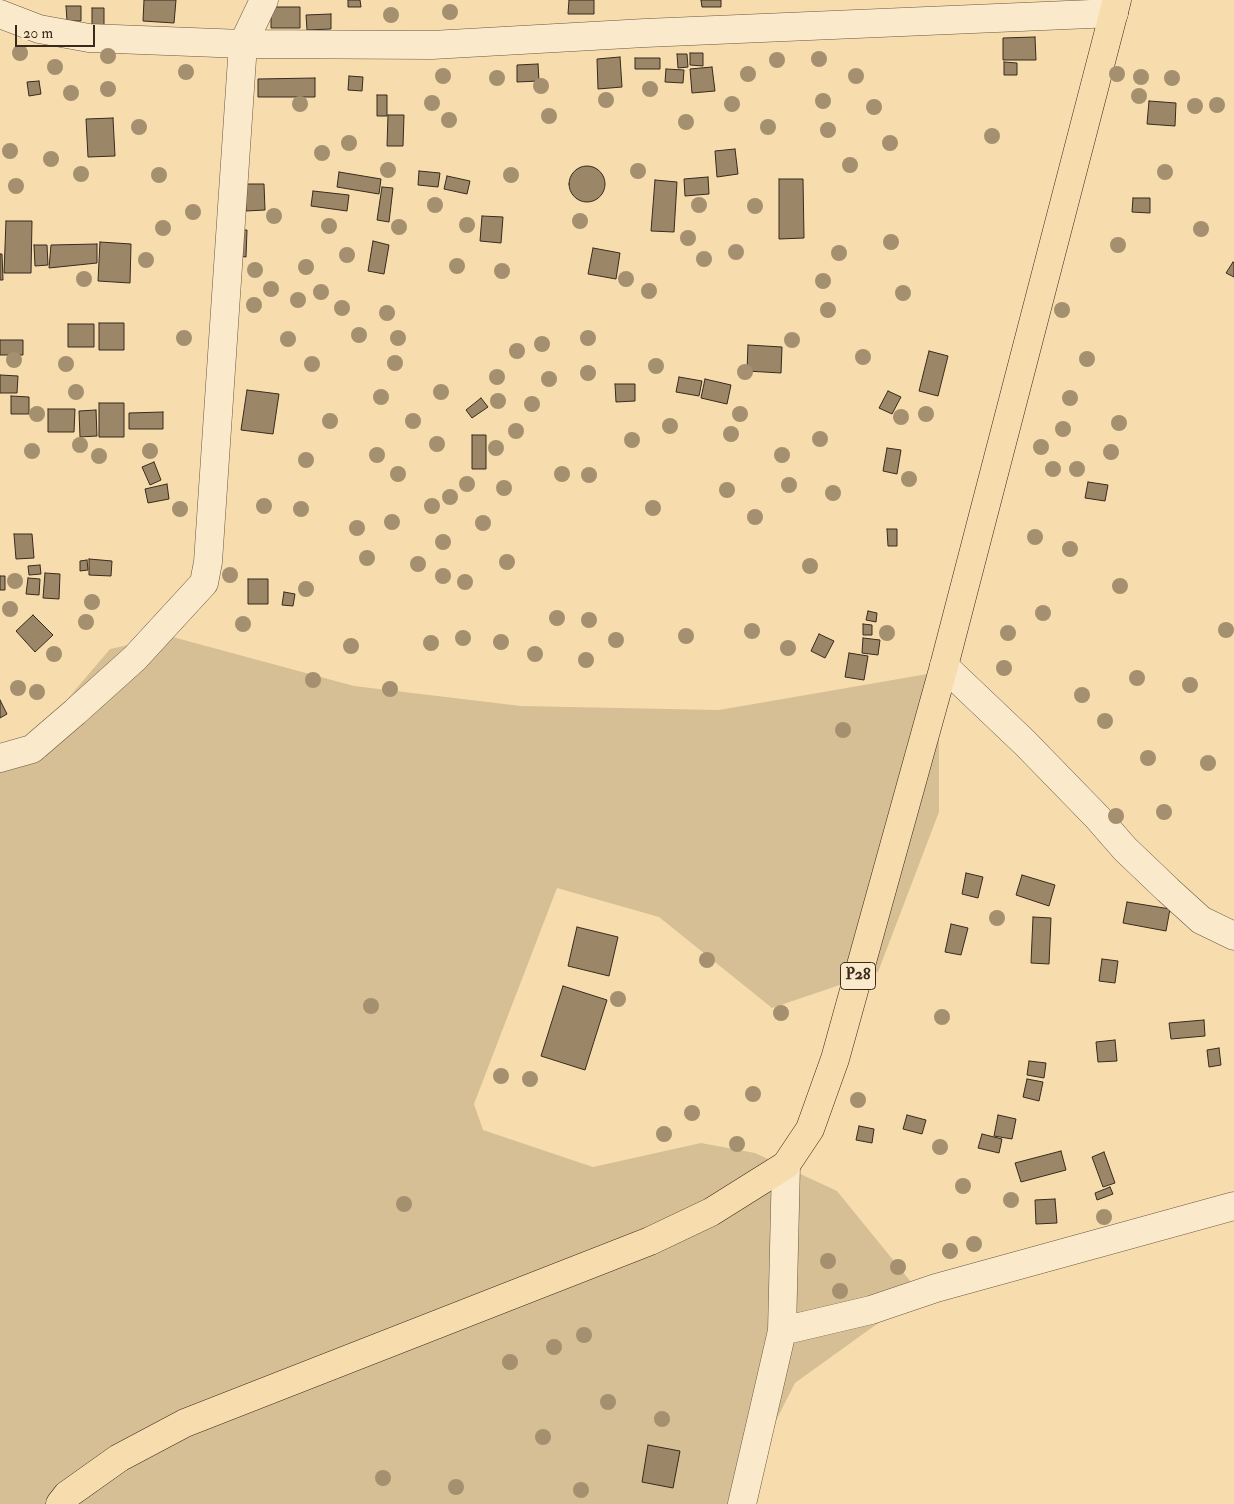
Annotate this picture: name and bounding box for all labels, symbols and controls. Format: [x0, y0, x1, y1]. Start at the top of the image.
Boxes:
scale bar [18, 15, 98, 47]
text: 20 m [23, 24, 53, 43]
road number: P28 [840, 962, 876, 989]

